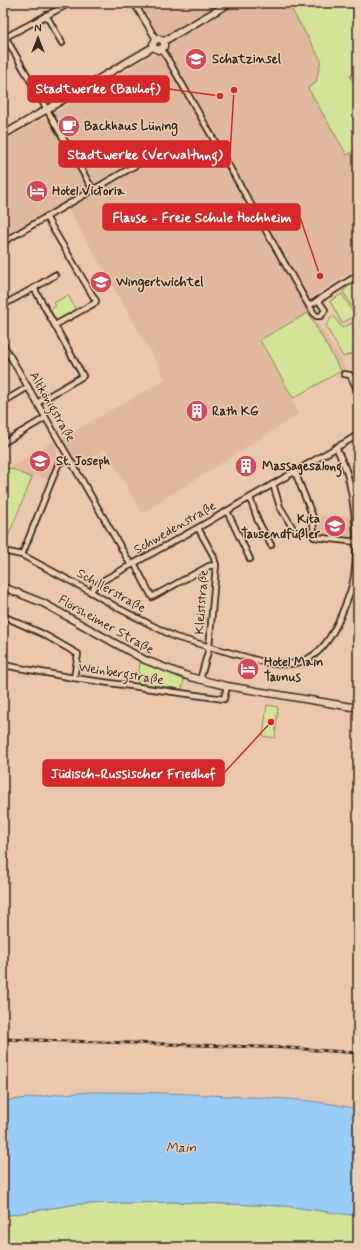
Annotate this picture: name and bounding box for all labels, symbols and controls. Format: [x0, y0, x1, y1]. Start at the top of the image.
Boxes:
north arrow [18, 18, 58, 58]
text: N [34, 22, 42, 36]
school or university icon: Schatzinsel [183, 46, 209, 72]
place label: Schatzinsel [212, 51, 282, 68]
callout: Stadtwerke (Bauhof) [28, 76, 169, 102]
text: Stadtwerke (Bauhof) [35, 80, 161, 98]
cafe icon: Backhaus Lüning [56, 113, 82, 139]
place label: Backhaus Lüning [84, 118, 178, 137]
callout: Stadtwerke (Verwaltung) [59, 141, 230, 167]
text: Stadtwerke (Verwaltung) [67, 146, 223, 167]
hotel icon: Hotel Victoria [24, 178, 50, 204]
place label: Hotel Victoria [52, 183, 126, 200]
callout: Flause - Freie Schule Hochheim [103, 204, 300, 230]
text: Flause - Freie Schule Hochheim [112, 209, 292, 227]
school or university icon: Wingertwichtel [88, 269, 114, 295]
place label: Wingertwichtel [115, 274, 204, 293]
street label: Altkönigstraße [23, 369, 79, 446]
building icon: Rath KG [184, 398, 210, 424]
place label: Rath KG [212, 403, 259, 420]
school or university icon: St. Joseph [27, 448, 53, 474]
place label: St. Joseph [56, 453, 111, 470]
building icon: Massagesalong [233, 453, 259, 479]
place label: Massagesalong [262, 458, 342, 478]
street label: Schwedenstraße [131, 497, 219, 559]
place label: Kita Tausendfüßler [241, 511, 321, 543]
school or university icon: Kita Tausendfüßler [322, 513, 348, 539]
street label: Schillerstraße [73, 565, 149, 617]
street label: Kleiststraße [191, 569, 213, 635]
street label: Flörsheimer Straße [55, 592, 157, 658]
place label: Hotel Main Taunus [264, 654, 323, 686]
hotel icon: Hotel Main Taunus [235, 656, 261, 682]
street label: Weinbergstraße [77, 659, 165, 691]
callout: Jüdisch-Russischer Friedhof [43, 760, 224, 786]
text: Jüdisch-Russischer Friedhof [50, 765, 216, 783]
water label: Main [166, 1139, 197, 1157]

